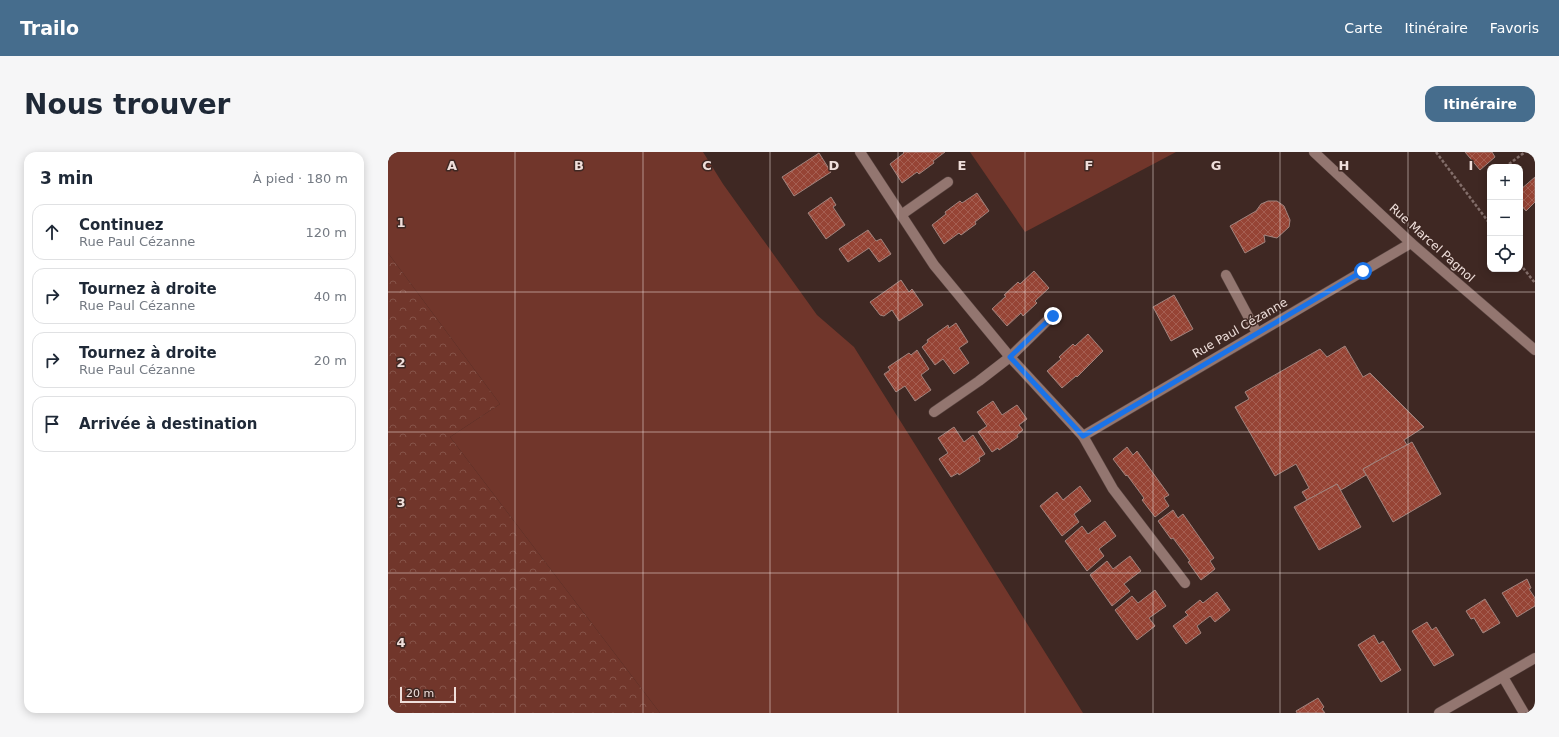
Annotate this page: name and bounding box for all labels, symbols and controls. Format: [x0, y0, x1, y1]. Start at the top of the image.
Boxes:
text: Trailo [20, 17, 79, 39]
text: Carte [1344, 20, 1383, 36]
text: Itinéraire [1405, 20, 1468, 36]
text: Favoris [1490, 20, 1539, 36]
button: Itinéraire [1425, 86, 1535, 122]
text: Nous trouver [24, 88, 230, 121]
text: A [447, 158, 457, 173]
text: B [574, 158, 584, 173]
text: C [702, 158, 712, 173]
text: D [829, 158, 840, 173]
text: E [958, 158, 966, 173]
text: F [1085, 158, 1093, 173]
text: G [1211, 158, 1221, 173]
text: H [1339, 158, 1349, 173]
text: I [1469, 158, 1473, 173]
map controls [1487, 164, 1523, 272]
button: + [1487, 164, 1523, 200]
text: 3 min [40, 168, 93, 188]
text: À pied · 180 m [253, 171, 348, 186]
button: − [1487, 200, 1523, 236]
street label: Rue Marcel Pagnol [1386, 201, 1478, 285]
text: 1 [396, 215, 406, 230]
text: Continuez [79, 216, 164, 234]
icon: ahead [41, 221, 63, 243]
text: 120 m [305, 225, 347, 240]
text: Rue Paul Cézanne [79, 234, 195, 249]
button: locate [1487, 236, 1523, 272]
route start [1354, 262, 1372, 280]
text: Tournez à droite [79, 280, 217, 298]
icon: right [41, 285, 63, 307]
text: 40 m [314, 289, 347, 304]
street label: Rue Paul Cézanne [1190, 295, 1290, 361]
text: Rue Paul Cézanne [79, 298, 195, 313]
route end [1044, 307, 1062, 325]
text: Tournez à droite [79, 344, 217, 362]
icon: right [41, 349, 63, 371]
text: 20 m [314, 353, 347, 368]
text: 2 [396, 355, 406, 370]
text: Rue Paul Cézanne [79, 362, 195, 377]
icon: arrive [41, 413, 63, 435]
text: Arrivée à destination [79, 415, 257, 433]
text: 3 [396, 495, 406, 510]
text: 4 [396, 635, 406, 650]
scale bar [400, 685, 456, 704]
text: 20 m [406, 687, 434, 700]

